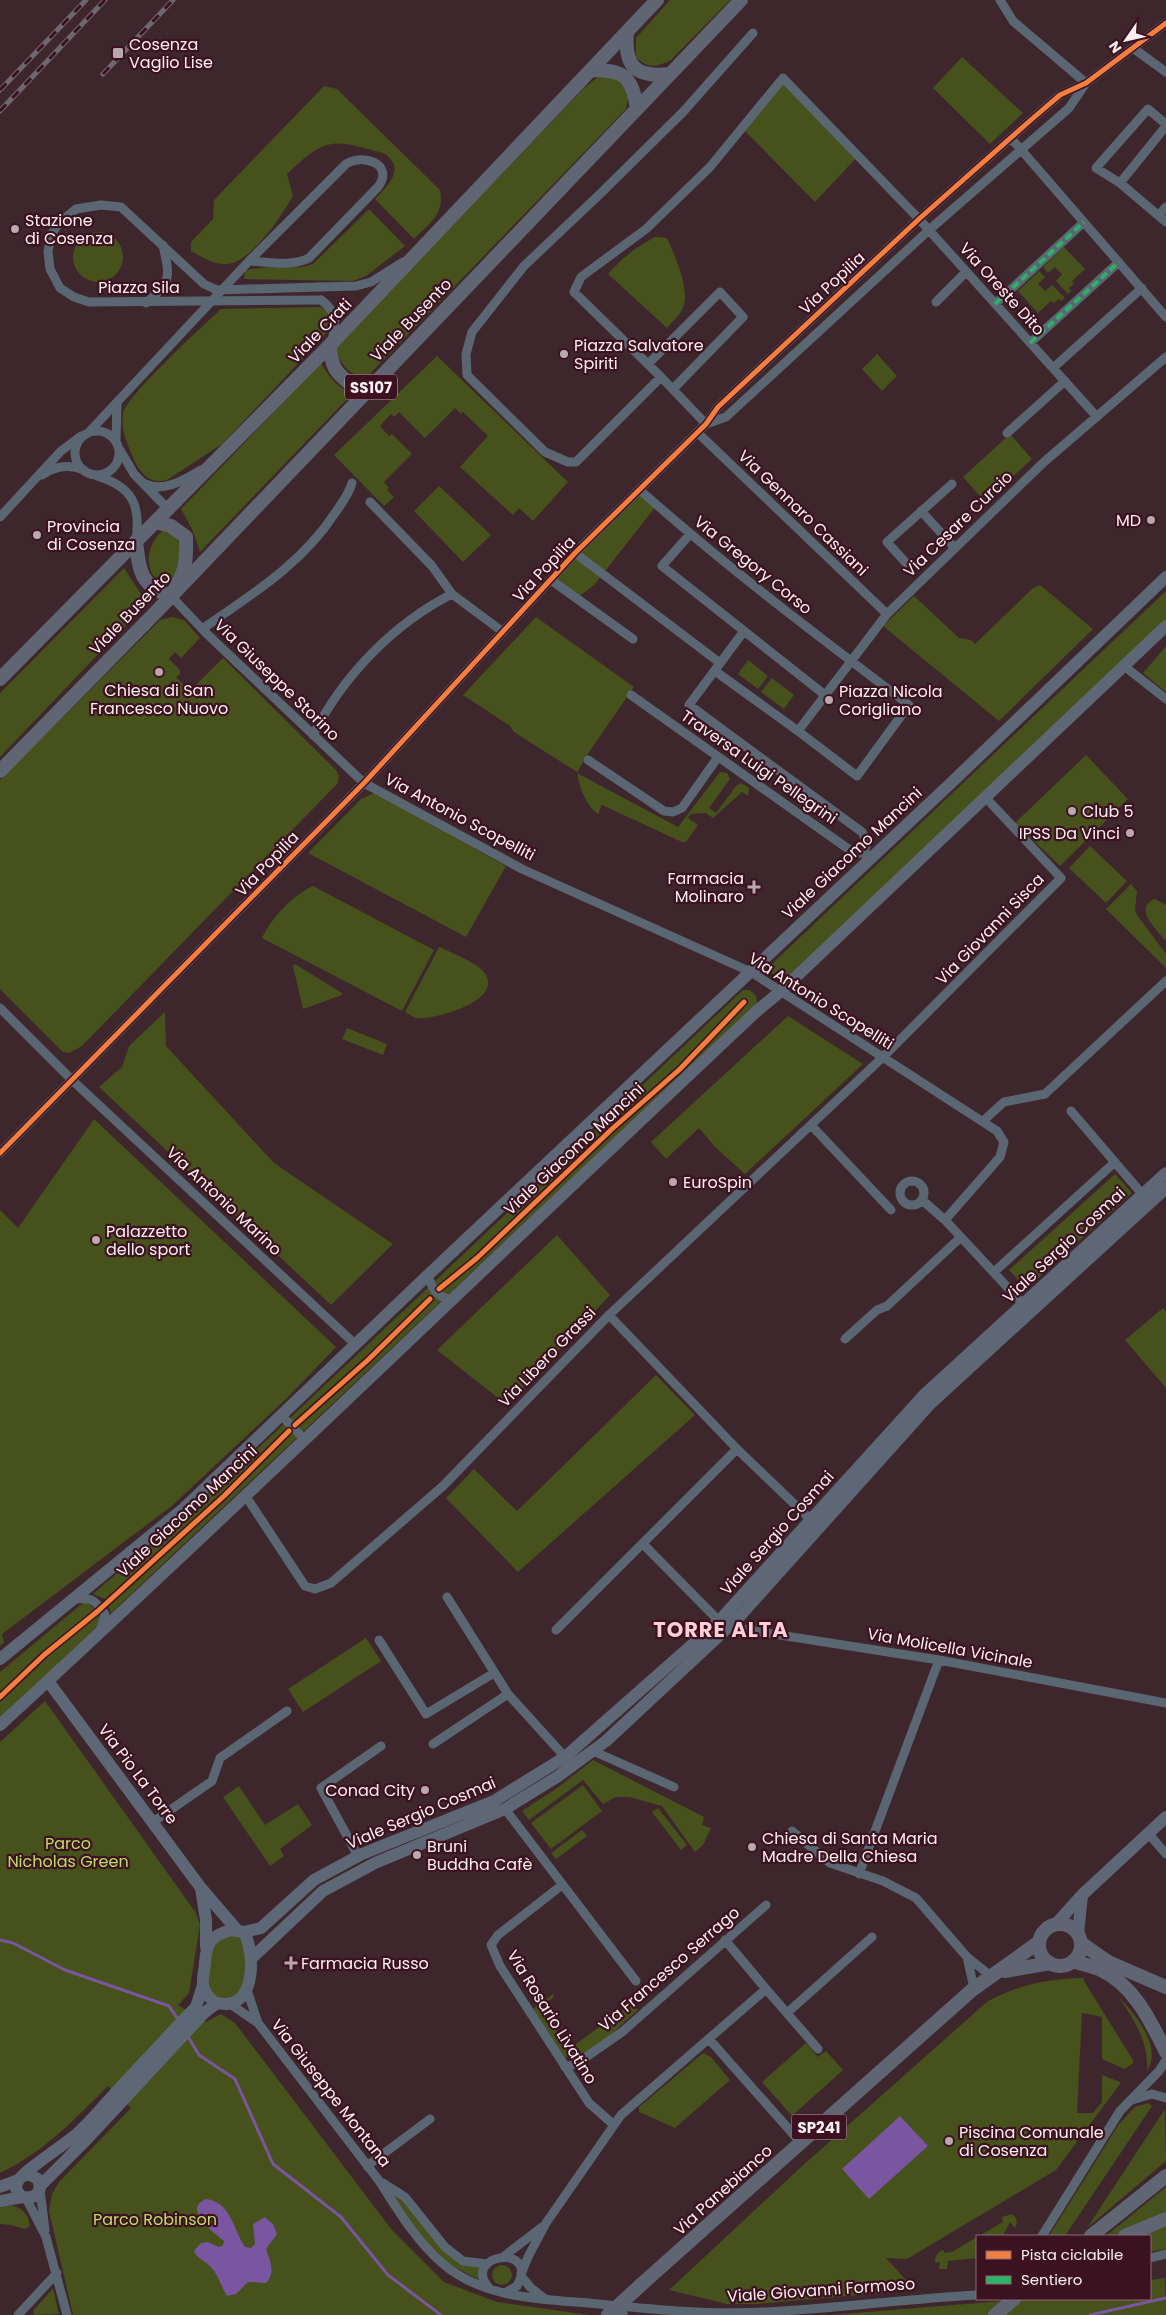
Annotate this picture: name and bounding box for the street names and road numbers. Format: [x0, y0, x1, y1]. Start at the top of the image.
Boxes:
street label: Via Oreste Dito [954, 237, 1050, 341]
street label: Via Popilia [794, 246, 870, 320]
street label: Viale Busento [365, 273, 457, 367]
street label: Piazza Sila [98, 276, 180, 299]
street label: Viale Crati [283, 293, 357, 369]
road number: SS107 [345, 374, 397, 400]
street label: Via Gennaro Cassiani [733, 445, 873, 581]
street label: Via Cesare Curcio [898, 466, 1018, 582]
street label: Via Gregory Corso [689, 510, 817, 620]
street label: Via Popilia [507, 531, 581, 607]
street label: Viale Busento [84, 566, 176, 660]
street label: Via Giuseppe Storino [209, 614, 345, 746]
street label: Traversa Luigi Pellegrini [676, 704, 842, 830]
street label: Via Antonio Scopelliti [381, 768, 539, 866]
street label: Viale Giacomo Mancini [777, 782, 927, 924]
street label: Via Popilia [230, 826, 304, 902]
street label: Via Giovanni Sisca [931, 868, 1049, 990]
street label: Via Antonio Scopelliti [744, 947, 898, 1055]
street label: Viale Giacomo Mancini [499, 1078, 649, 1220]
street label: Via Antonio Marino [161, 1141, 287, 1261]
street label: Viale Sergio Cosmai [997, 1182, 1131, 1308]
street label: Via Libero Grassi [493, 1302, 601, 1412]
street label: Viale Giacomo Mancini [112, 1440, 262, 1582]
street label: Viale Sergio Cosmai [715, 1466, 839, 1600]
street label: Via Molicella Vicinale [865, 1622, 1035, 1674]
street label: Via Pio La Torre [93, 1719, 183, 1829]
street label: Viale Sergio Cosmai [343, 1771, 499, 1855]
street label: Via Francesco Serrago [593, 1901, 745, 2037]
street label: Via Rosario Livatino [501, 1945, 603, 2089]
street label: Via Giuseppe Montana [266, 2014, 396, 2172]
road number: SP241 [792, 2114, 846, 2140]
street label: Via Panebianco [669, 2139, 777, 2241]
street label: Viale Giovanni Formoso [726, 2272, 916, 2308]

